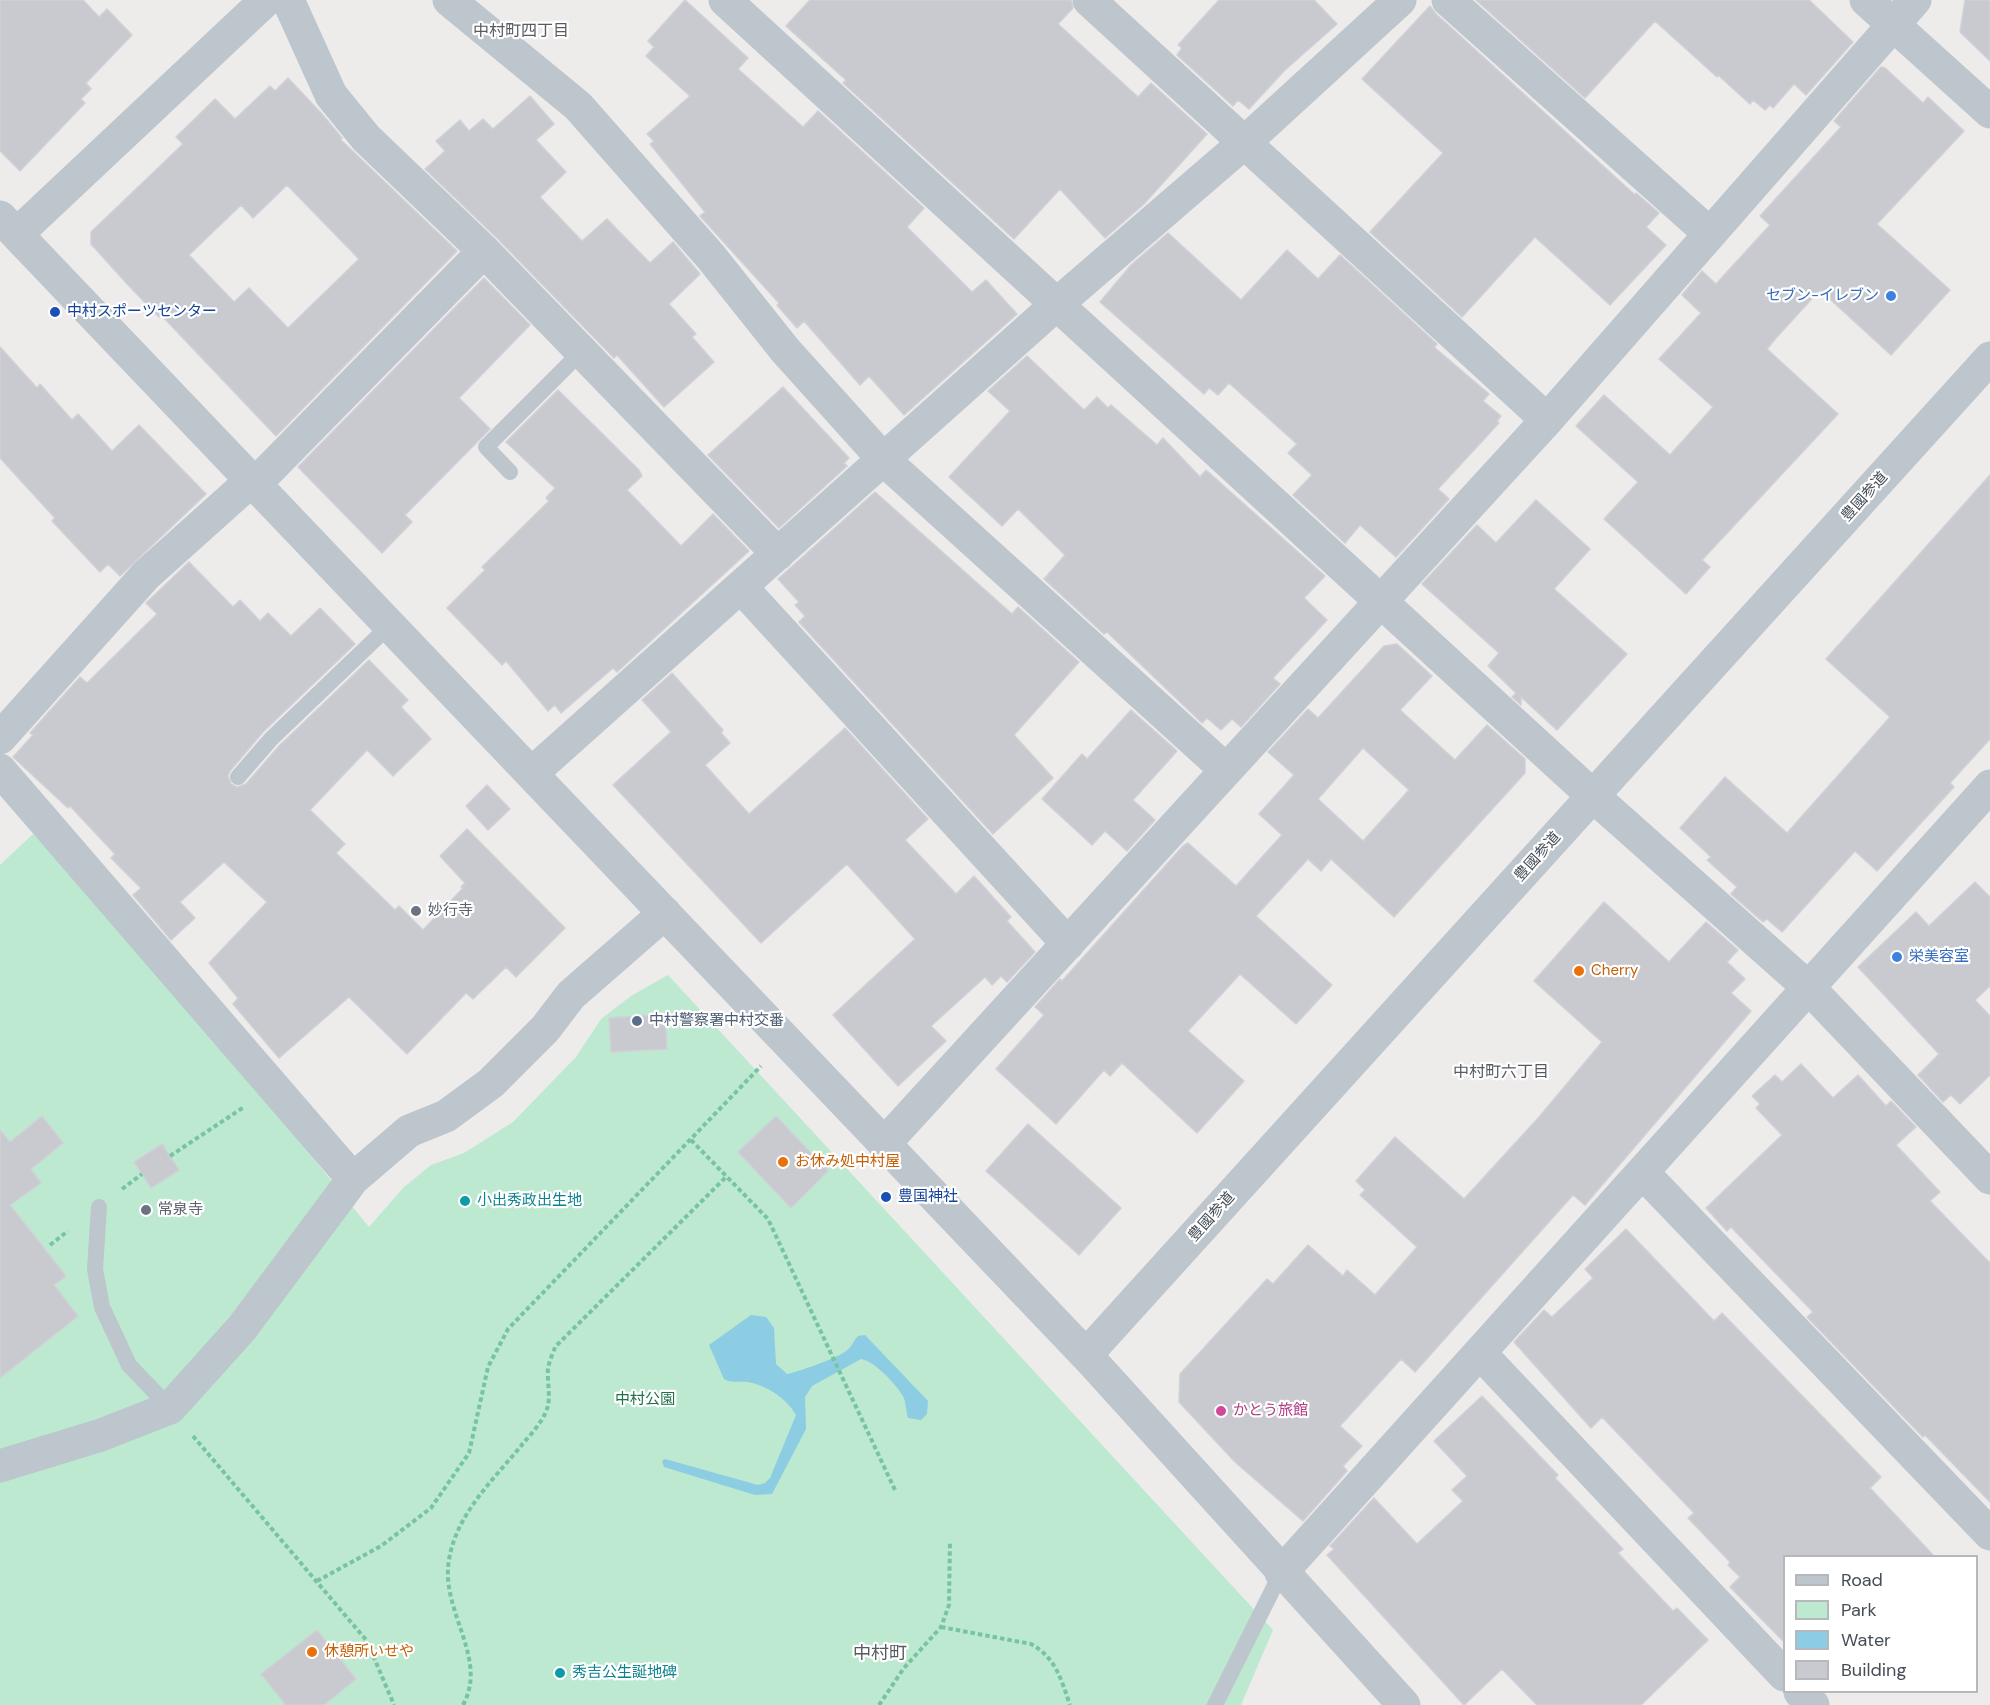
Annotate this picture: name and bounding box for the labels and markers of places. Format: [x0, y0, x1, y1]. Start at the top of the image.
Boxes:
place label: セブン-イレブン [1766, 287, 1879, 305]
marker: セブン-イレブン [1884, 289, 1898, 303]
place label: 中村スポーツセンター [67, 303, 217, 321]
marker: 中村スポーツセンター [48, 305, 62, 319]
place label: 妙行寺 [428, 902, 473, 920]
marker: 妙行寺 [409, 904, 423, 918]
place label: 栄美容室 [1909, 948, 1969, 966]
marker: 栄美容室 [1890, 950, 1904, 964]
place label: Cherry [1591, 962, 1638, 980]
marker: Cherry [1572, 964, 1586, 978]
place label: 中村警察署中村交番 [649, 1012, 784, 1030]
marker: 中村警察署中村交番 [630, 1014, 644, 1028]
place label: お休み処中村屋 [795, 1153, 900, 1171]
marker: お休み処中村屋 [776, 1155, 790, 1169]
place label: 豊国神社 [898, 1188, 958, 1206]
marker: 豊国神社 [879, 1190, 893, 1204]
place label: 小出秀政出生地 [477, 1192, 582, 1210]
marker: 小出秀政出生地 [458, 1194, 472, 1208]
place label: 常泉寺 [158, 1201, 203, 1219]
marker: 常泉寺 [139, 1203, 153, 1217]
place label: かとう旅館 [1233, 1402, 1308, 1420]
marker: かとう旅館 [1214, 1404, 1228, 1418]
place label: 休憩所いせや [324, 1643, 414, 1661]
marker: 休憩所いせや [305, 1645, 319, 1659]
place label: 秀吉公生誕地碑 [572, 1664, 677, 1682]
marker: 秀吉公生誕地碑 [553, 1666, 567, 1680]

